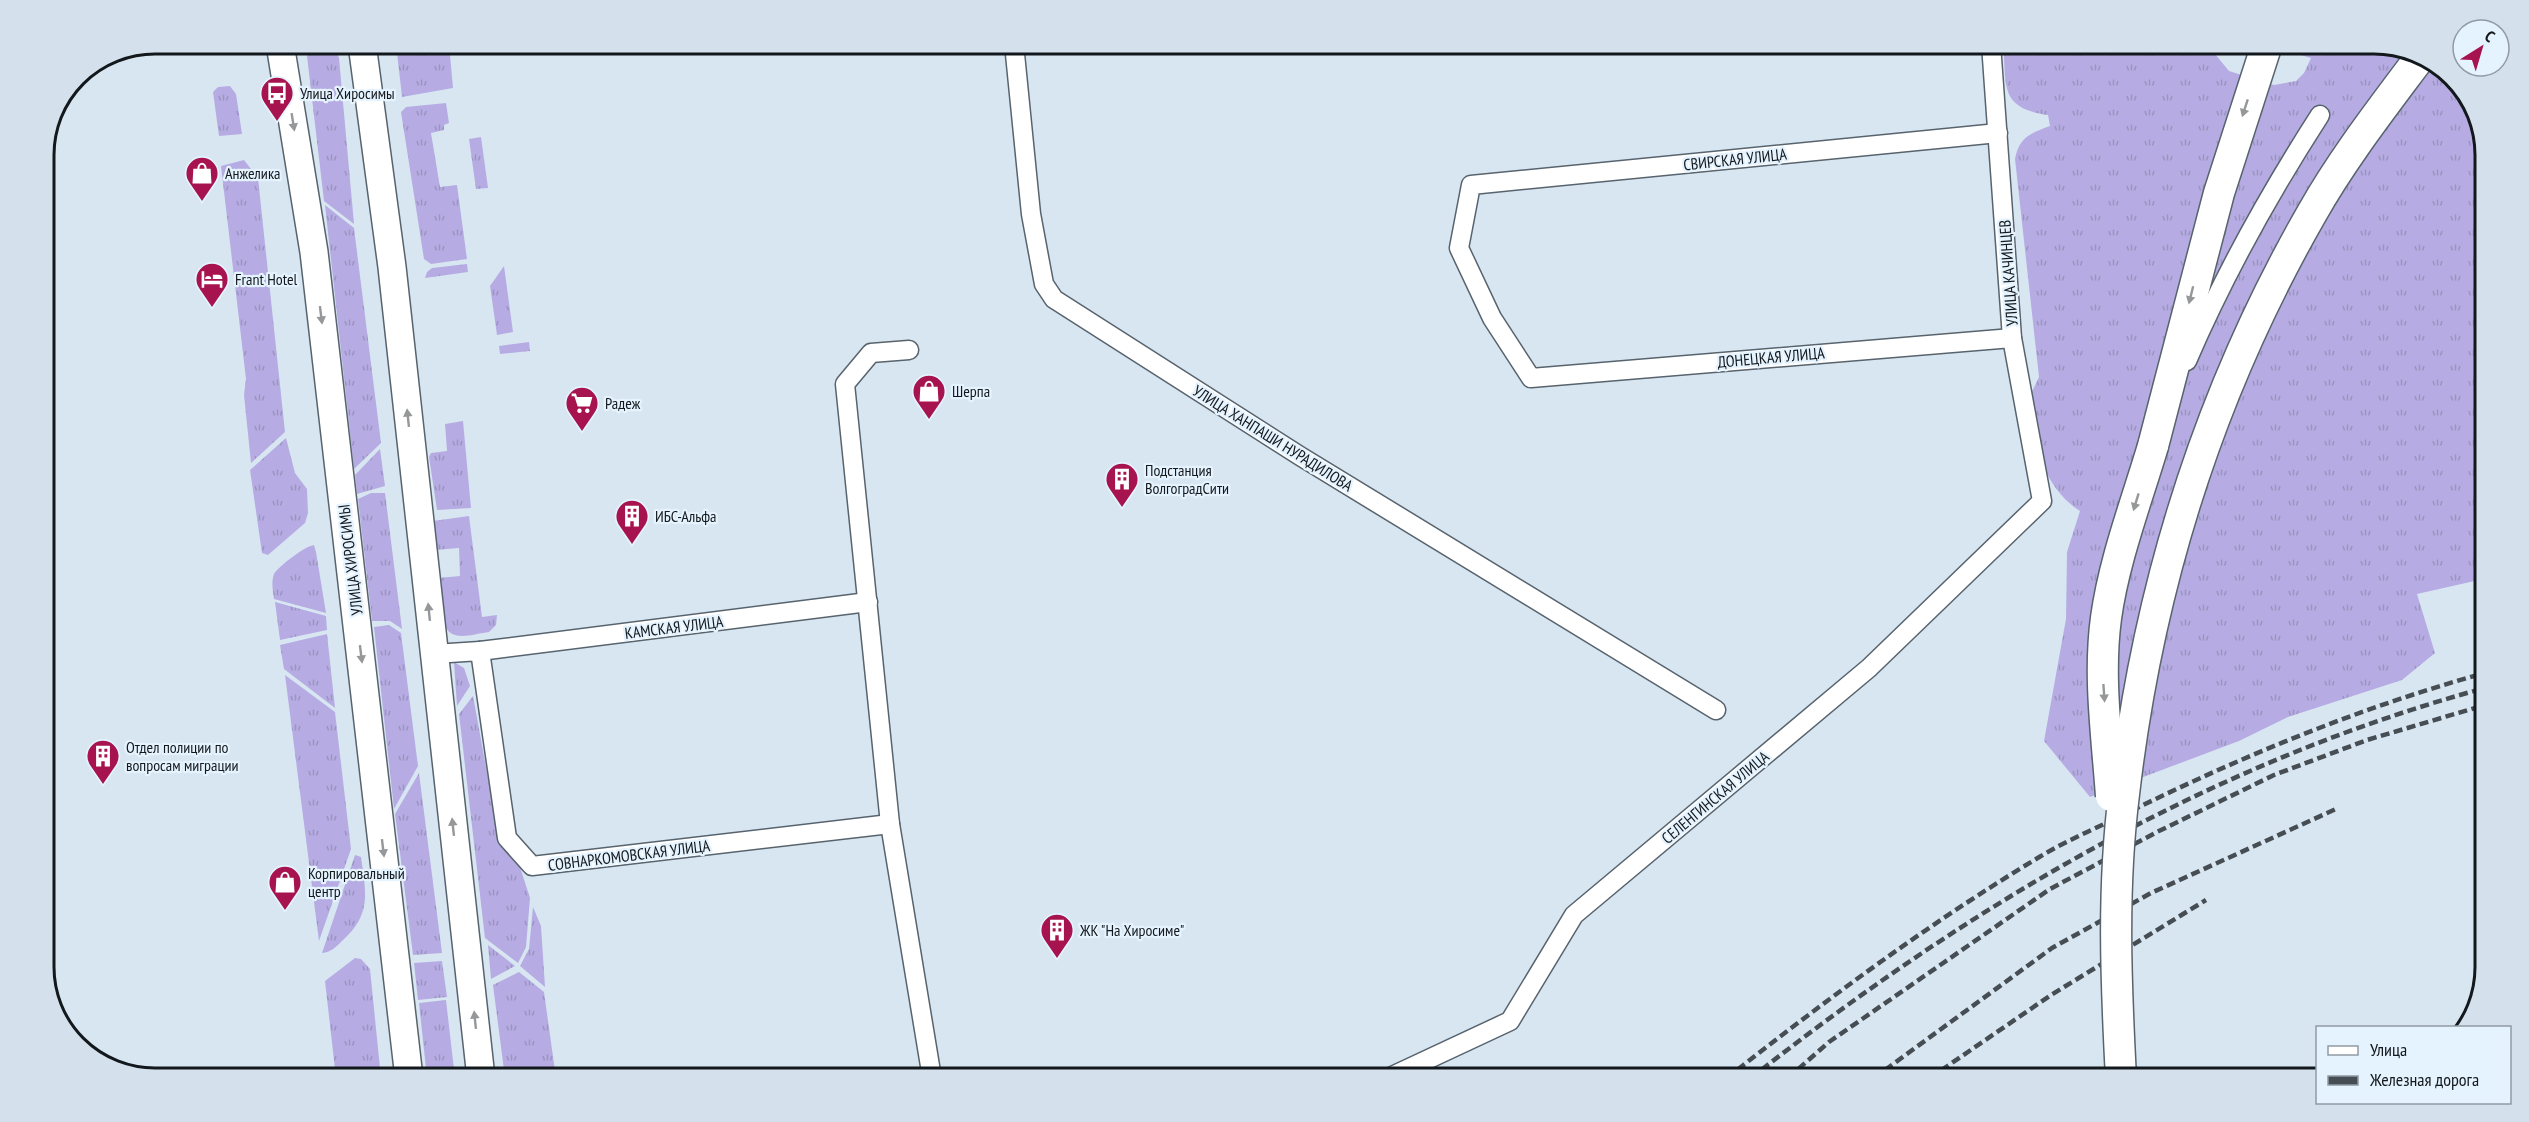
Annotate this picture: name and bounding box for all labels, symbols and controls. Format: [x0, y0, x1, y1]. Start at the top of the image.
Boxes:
north arrow [2451, 18, 2511, 78]
text: С [2481, 26, 2500, 47]
bus stop icon: Улица Хиросимы [259, 75, 295, 122]
place label: Улица Хиросимы [300, 83, 395, 103]
one-way arrow [2240, 99, 2249, 117]
one-way arrow [288, 113, 297, 132]
street label: СВИРСКАЯ УЛИЦА [1682, 144, 1788, 174]
shop icon: Анжелика [184, 155, 220, 202]
place label: Анжелика [225, 163, 280, 183]
street label: УЛИЦА КАЧИНЦЕВ [1994, 219, 2022, 327]
hotel icon: Frant Hotel [194, 261, 230, 308]
place label: Frant Hotel [235, 269, 298, 289]
one-way arrow [2186, 286, 2196, 304]
one-way arrow [316, 305, 326, 324]
street label: ДОНЕЦКАЯ УЛИЦА [1717, 342, 1826, 372]
shop icon: Шерпа [911, 373, 947, 420]
place label: Шерпа [952, 381, 990, 401]
street label: УЛИЦА ХАНПАШИ НУРАДИЛОВА [1189, 381, 1357, 496]
supermarket icon: Радеж [564, 385, 600, 432]
place label: Радеж [605, 393, 641, 413]
one-way arrow [403, 408, 413, 427]
place label: Подстанция ВолгоградСити [1145, 460, 1229, 498]
building icon: Подстанция ВолгоградСити [1104, 461, 1140, 508]
one-way arrow [2131, 493, 2140, 511]
building icon: ИБС-Альфа [614, 498, 650, 545]
street label: УЛИЦА ХИРОСИМЫ [333, 503, 367, 617]
place label: ИБС-Альфа [655, 506, 716, 526]
one-way arrow [424, 602, 434, 621]
street label: КАМСКАЯ УЛИЦА [624, 611, 725, 643]
one-way arrow [356, 645, 366, 664]
one-way arrow [2099, 684, 2109, 703]
place label: Отдел полиции по вопросам миграции [126, 737, 239, 775]
building icon: Отдел полиции по вопросам миграции [85, 738, 121, 785]
street label: СЕЛЕНГИНСКАЯ УЛИЦА [1657, 746, 1773, 848]
one-way arrow [448, 817, 458, 836]
street label: СОВНАРКОМОВСКАЯ УЛИЦА [547, 835, 711, 875]
one-way arrow [379, 839, 388, 858]
place label: Корпировальный центр [308, 863, 405, 901]
shop icon: Корпировальный центр [267, 864, 303, 911]
building icon: ЖК "На Хиросиме" [1039, 912, 1075, 959]
place label: ЖК "На Хиросиме" [1079, 920, 1184, 940]
one-way arrow [470, 1011, 480, 1030]
legend [2316, 1026, 2511, 1104]
text: Улица [2370, 1038, 2407, 1061]
text: Железная дорога [2369, 1068, 2479, 1091]

